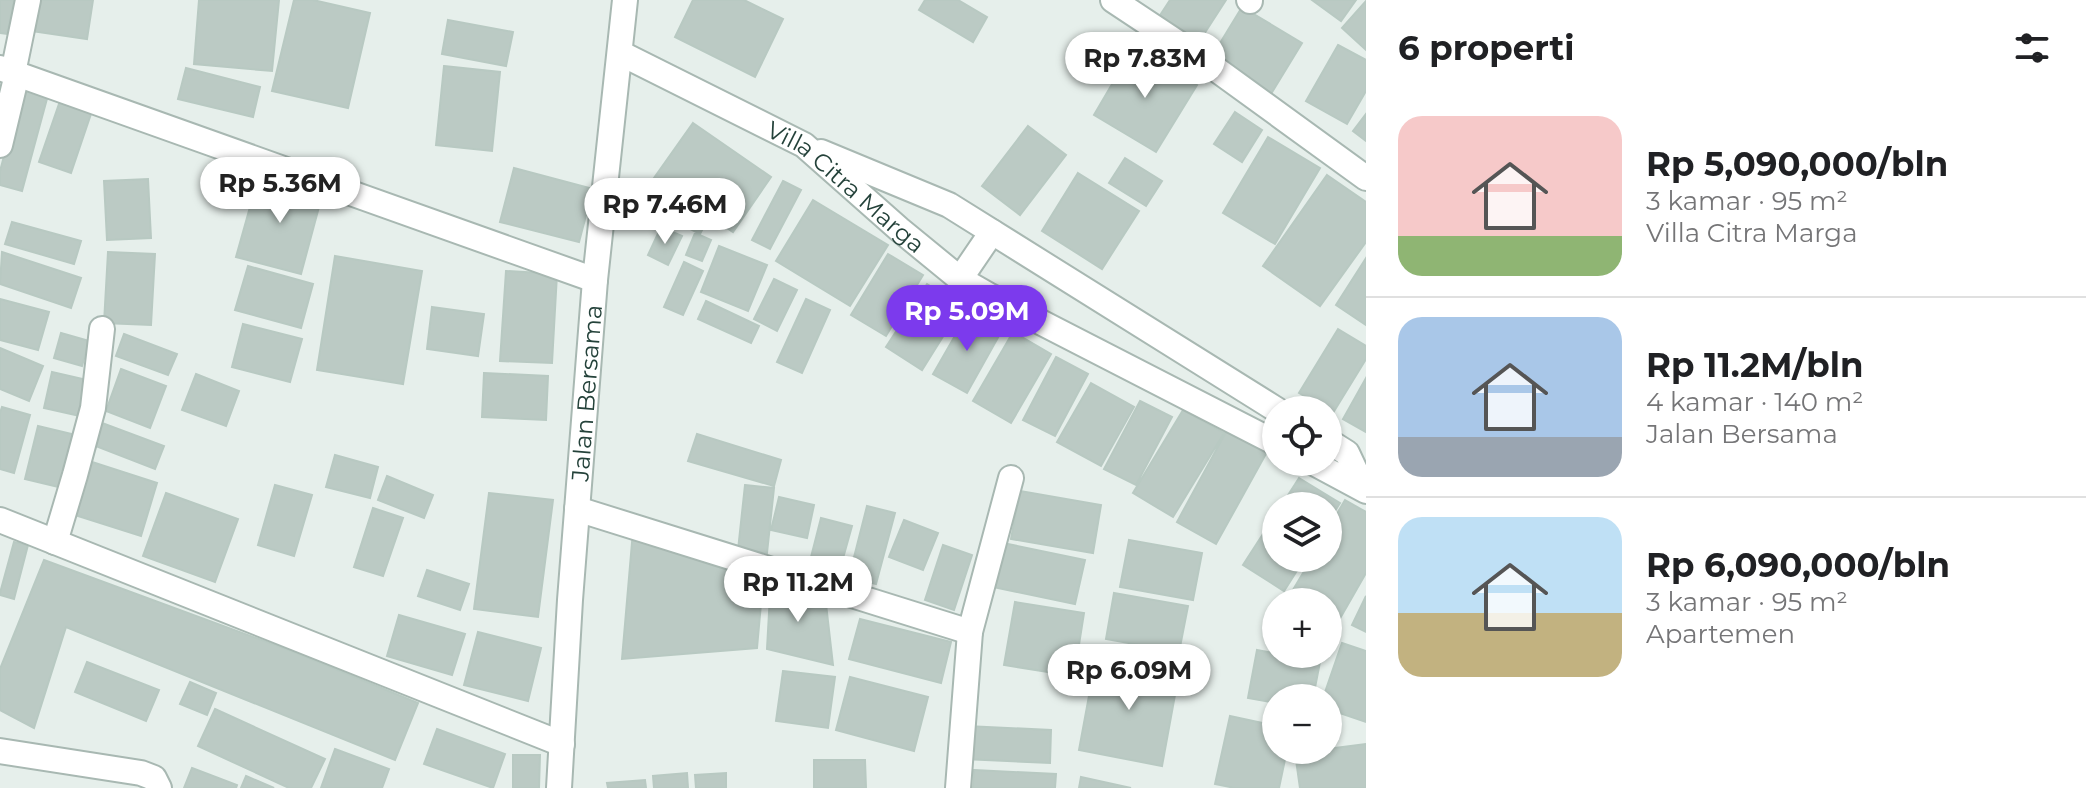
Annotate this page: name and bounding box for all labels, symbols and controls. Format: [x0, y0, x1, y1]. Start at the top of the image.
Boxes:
icon: filters [2010, 26, 2054, 70]
text: 6 properti [1398, 27, 1574, 69]
pin: Rp 7.83M [1062, 32, 1228, 100]
text: Rp 7.83M [1083, 42, 1207, 74]
street label: Villa Citra Marga [762, 114, 931, 259]
text: Rp 5,090,000/bln [1646, 143, 1948, 185]
icon: home [1462, 148, 1558, 244]
pin: Rp 5.36M [197, 157, 363, 225]
text: Rp 5.36M [218, 167, 342, 199]
pin: Rp 7.46M [582, 178, 748, 246]
text: 3 kamar · 95 m² [1646, 185, 1848, 217]
text: Rp 7.46M [602, 188, 728, 220]
text: Villa Citra Marga [1646, 217, 1858, 249]
pin: Rp 5.09M [884, 285, 1050, 353]
text: Rp 5.09M [904, 295, 1030, 327]
street label: Jalan Bersama [565, 304, 608, 483]
text: Rp 11.2M/bln [1646, 344, 1863, 386]
icon: home [1462, 349, 1558, 445]
text: 4 kamar · 140 m² [1646, 386, 1864, 418]
map controls [1262, 396, 1342, 764]
button: locate [1262, 396, 1342, 476]
text: Jalan Bersama [1646, 418, 1838, 450]
button: layers [1262, 492, 1342, 572]
text: Rp 6,090,000/bln [1646, 544, 1950, 586]
icon: home [1462, 549, 1558, 645]
pin: Rp 11.2M [715, 556, 881, 624]
text: Rp 11.2M [742, 566, 854, 598]
text: 3 kamar · 95 m² [1646, 586, 1848, 618]
button: + [1262, 588, 1342, 668]
text: Apartemen [1646, 618, 1795, 650]
pin: Rp 6.09M [1046, 644, 1212, 712]
text: Rp 6.09M [1066, 654, 1192, 686]
button: − [1262, 684, 1342, 764]

